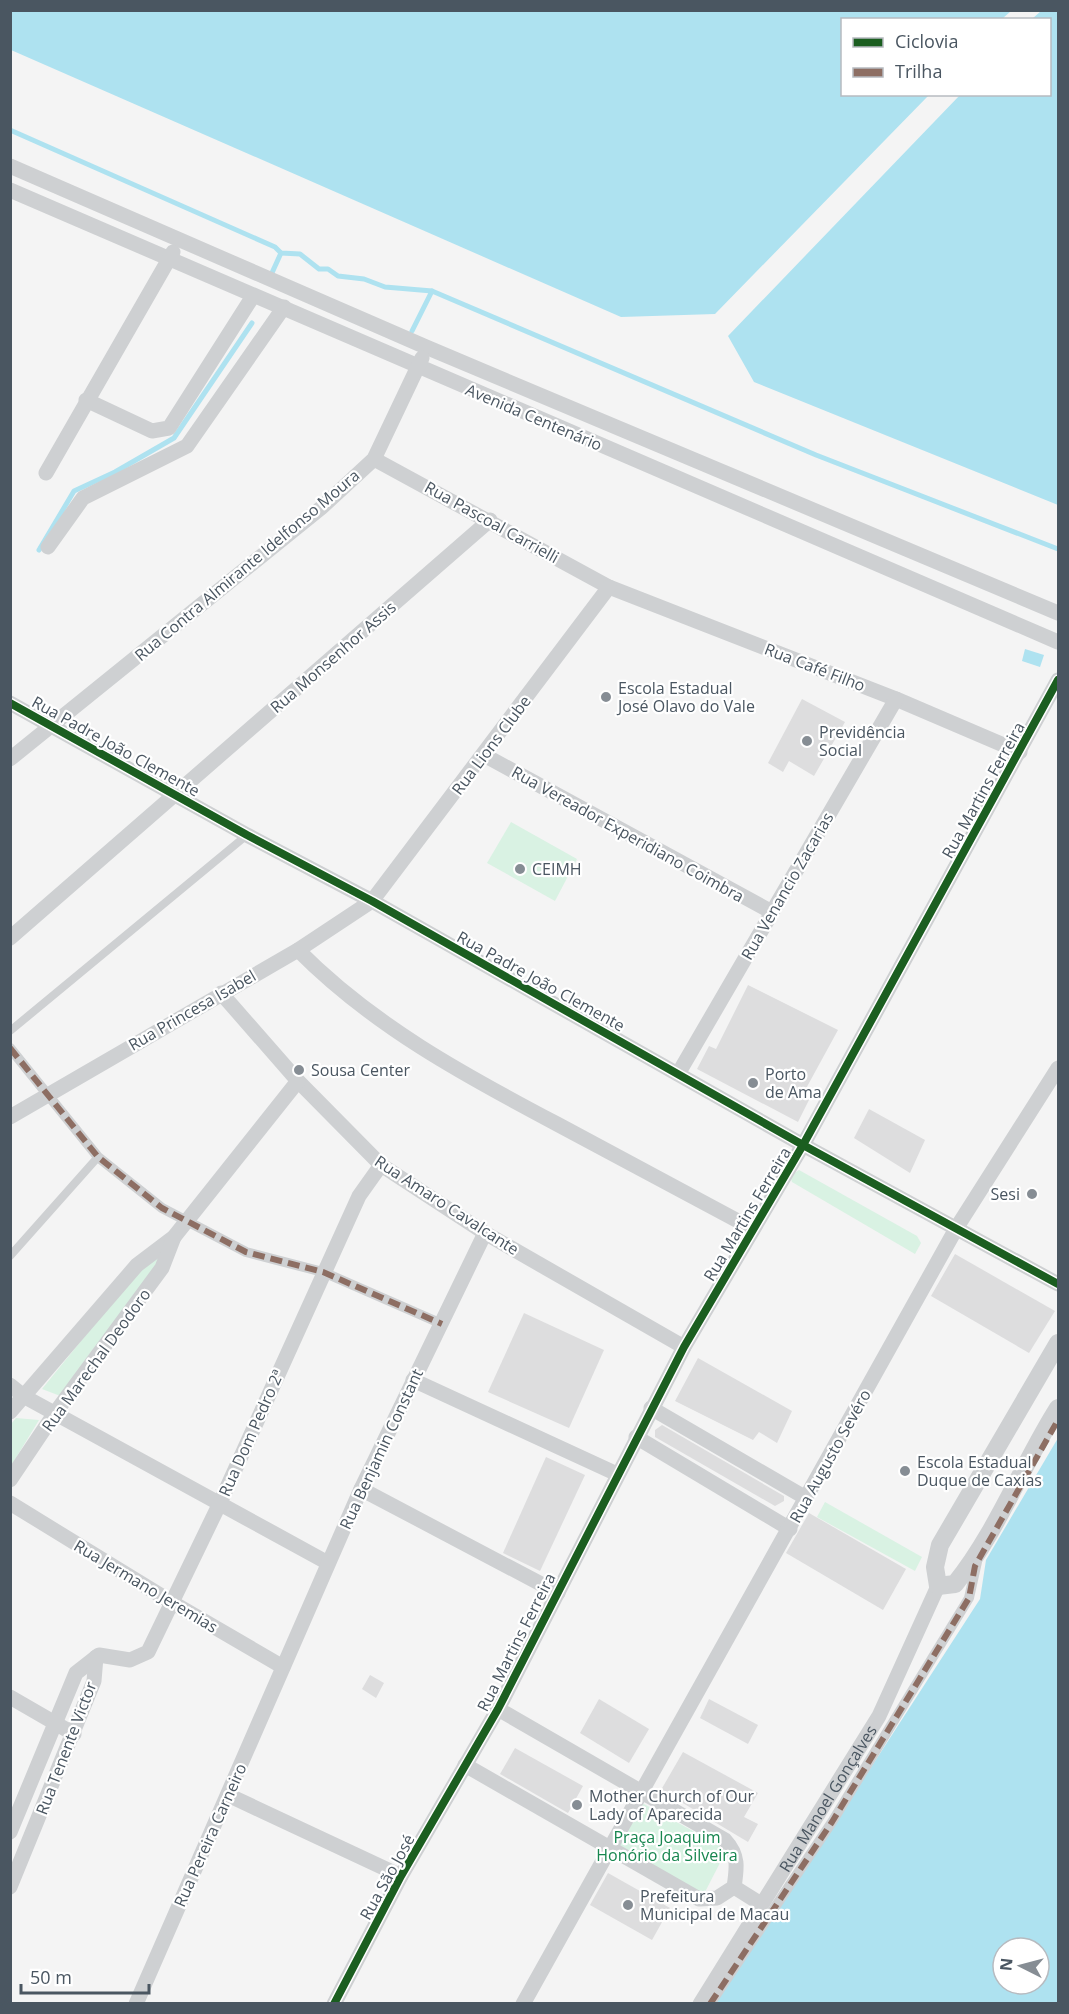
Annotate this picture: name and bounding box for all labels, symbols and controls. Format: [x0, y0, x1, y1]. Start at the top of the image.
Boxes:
legend [841, 18, 1051, 96]
text: Ciclovia [895, 29, 958, 53]
text: Trilha [895, 59, 942, 83]
street label: Avenida Centenário [462, 378, 606, 456]
street label: Rua Contra Almirante Idelfonso Moura [130, 464, 364, 666]
street label: Rua Pascoal Carrielli [421, 476, 563, 568]
street label: Rua Monsenhor Assis [265, 596, 401, 718]
street label: Rua Café Filho [762, 638, 868, 696]
place label: Escola Estadual José Olavo do Vale [616, 677, 755, 717]
marker: Escola Estadual José Olavo do Vale [599, 690, 613, 704]
street label: Rua Padre João Clemente [28, 691, 204, 801]
street label: Rua Lions Clube [446, 691, 536, 799]
street label: Rua Martins Ferreira [936, 718, 1030, 862]
place label: Previdência Social [819, 721, 905, 761]
marker: Previdência Social [800, 734, 814, 748]
street label: Rua Vereador Experidiano Coimbra [508, 761, 748, 907]
street label: Rua Venancio Zacarias [736, 808, 838, 964]
place label: CEIMH [532, 858, 582, 880]
marker: CEIMH [513, 862, 527, 876]
street label: Rua Padre João Clemente [453, 926, 629, 1036]
street label: Rua Princesa Isabel [124, 965, 260, 1055]
place label: Sousa Center [311, 1059, 410, 1081]
marker: Sousa Center [292, 1063, 306, 1077]
place label: Porto de Ama [765, 1063, 822, 1103]
marker: Porto de Ama [746, 1076, 760, 1090]
street label: Rua Martins Ferreira [698, 1143, 796, 1285]
street label: Rua Amaro Cavalcante [371, 1150, 523, 1260]
place label: Sesi [991, 1183, 1020, 1205]
marker: Sesi [1025, 1187, 1039, 1201]
street label: Rua Marechal Deodoro [37, 1284, 155, 1436]
street label: Rua Benjamin Constant [334, 1365, 428, 1533]
street label: Rua Dom Pedro 2ª [213, 1366, 289, 1500]
street label: Rua Augusto Sevéro [784, 1385, 876, 1527]
place label: Escola Estadual Duque de Caxias [917, 1451, 1042, 1491]
marker: Escola Estadual Duque de Caxias [898, 1464, 912, 1478]
street label: Rua Jermano Jeremias [70, 1534, 222, 1638]
street label: Rua Martins Ferreira [472, 1569, 560, 1715]
street label: Rua Tenente Victor [30, 1678, 102, 1818]
street label: Rua Manoel Gonçalves [774, 1721, 882, 1876]
street label: Rua Pereira Carneiro [168, 1760, 252, 1910]
place label: Mother Church of Our Lady of Aparecida [589, 1785, 755, 1825]
marker: Mother Church of Our Lady of Aparecida [570, 1798, 584, 1812]
park label: Praça Joaquim Honório da Silveira [596, 1826, 738, 1866]
street label: Rua São José [354, 1830, 420, 1924]
place label: Prefeitura Municipal de Macau [640, 1885, 789, 1925]
marker: Prefeitura Municipal de Macau [621, 1898, 635, 1912]
north arrow [991, 1936, 1051, 1996]
scale bar [21, 1957, 148, 1995]
text: N [994, 1957, 1018, 1972]
text: 50 m [30, 1965, 72, 1989]

